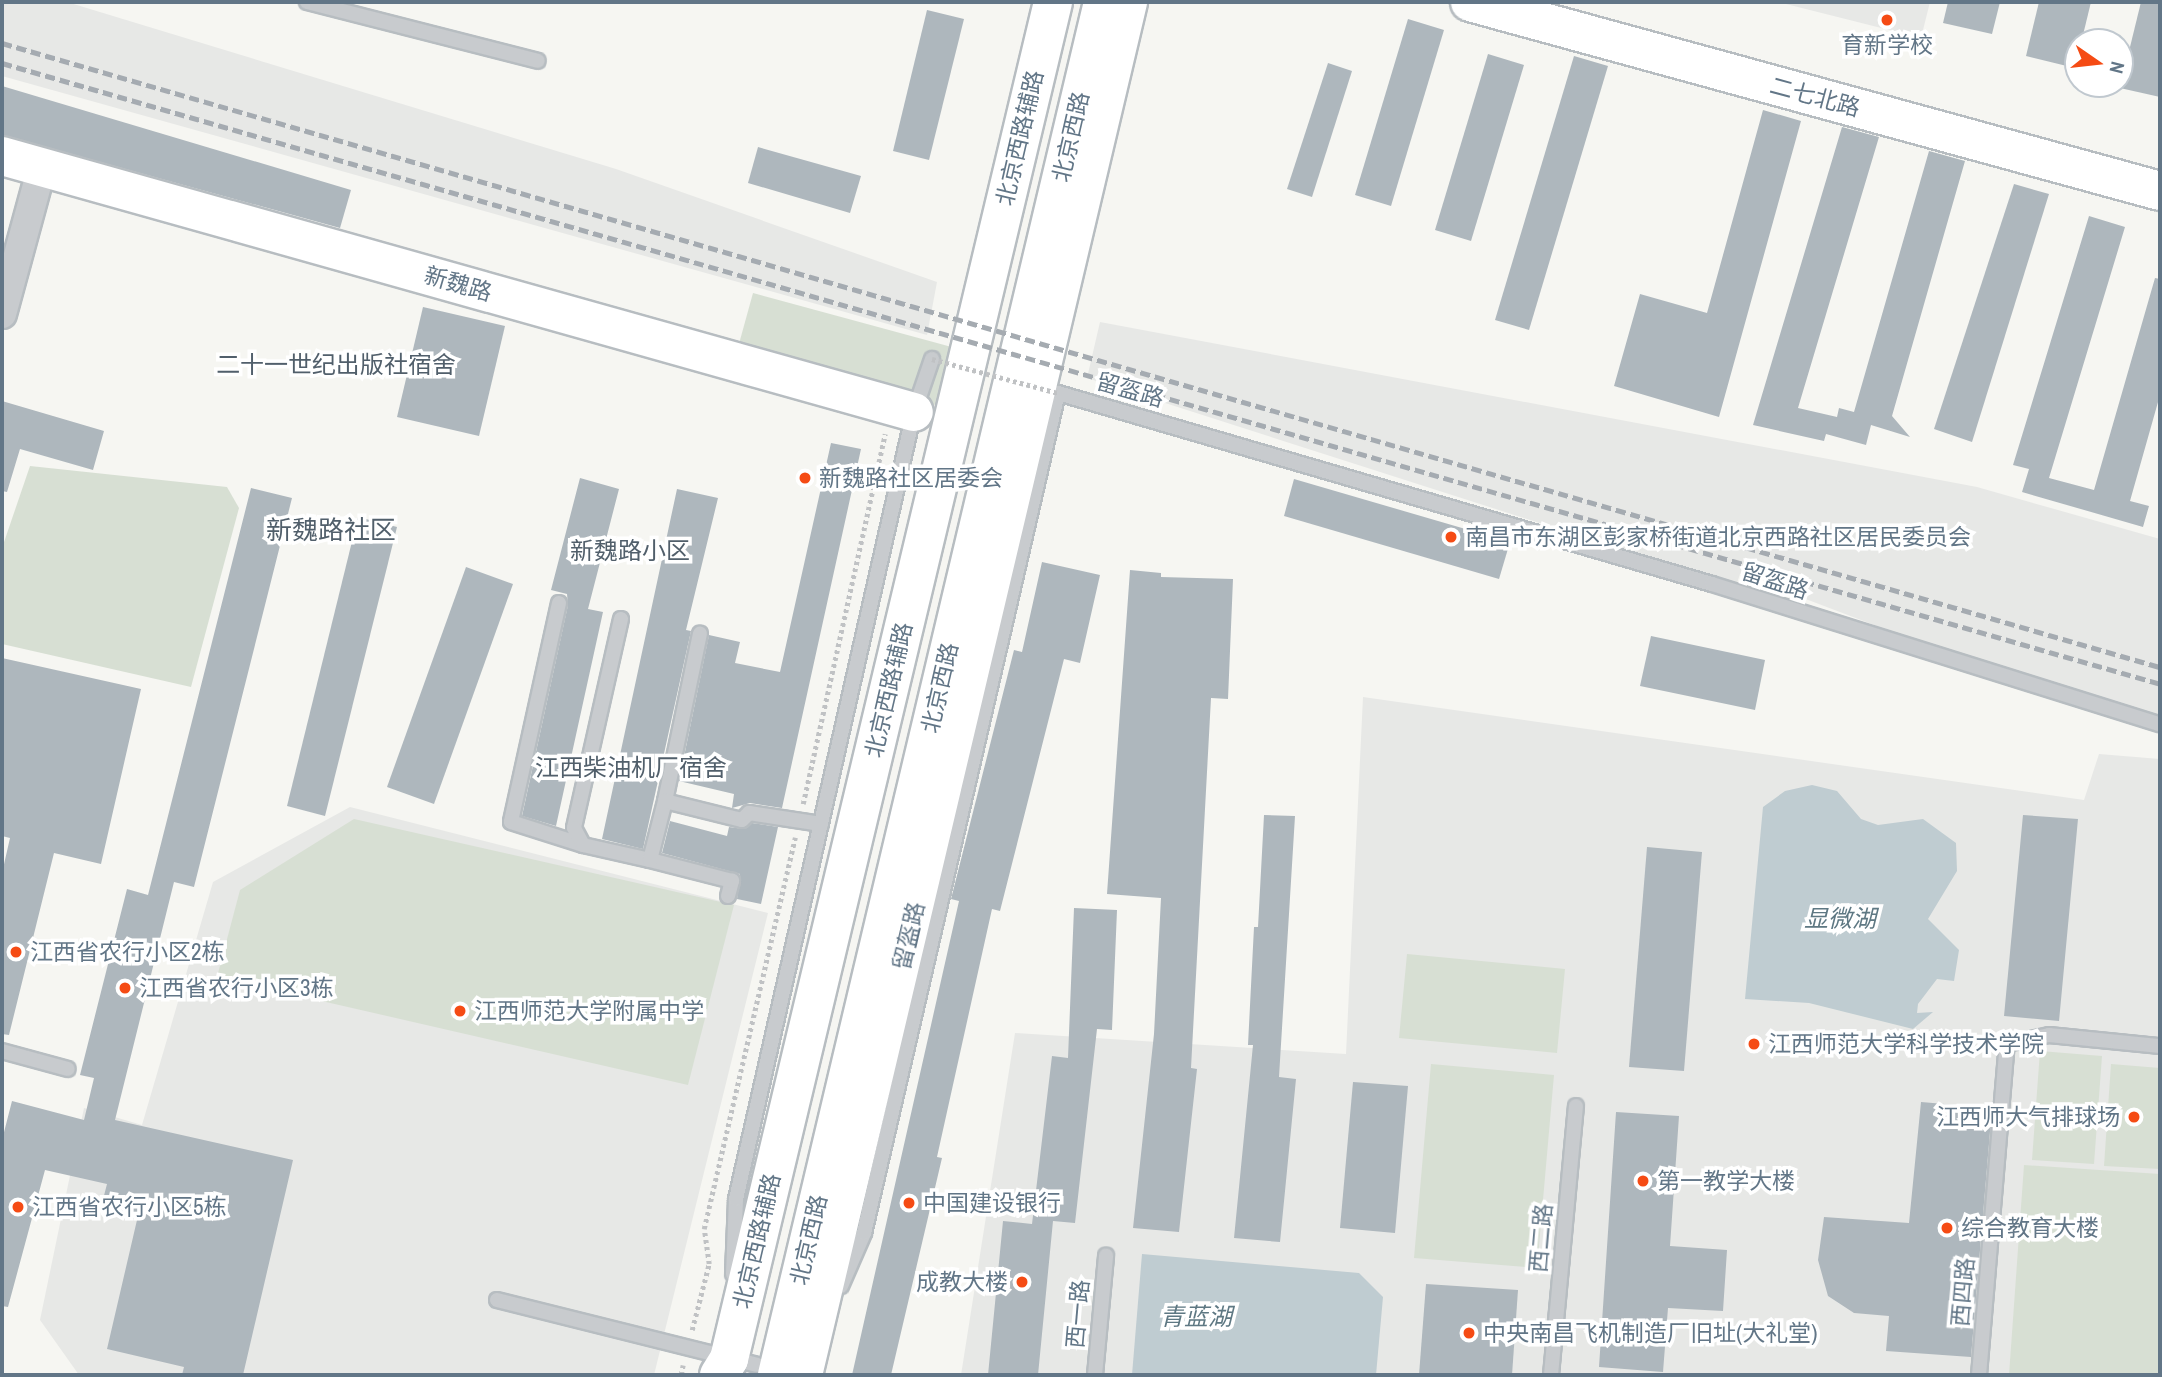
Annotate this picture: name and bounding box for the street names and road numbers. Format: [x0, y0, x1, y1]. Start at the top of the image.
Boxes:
street label: 北京西路辅路 [991, 68, 1049, 208]
street label: 二七北路 [1767, 72, 1863, 122]
street label: 北京西路 [1047, 89, 1095, 185]
street label: 新魏路 [421, 261, 495, 307]
street label: 留盔路 [1093, 367, 1167, 413]
street label: 留盔路 [1738, 557, 1812, 605]
street label: 北京西路辅路 [860, 620, 918, 760]
street label: 北京西路 [916, 640, 964, 736]
street label: 留盔路 [888, 899, 930, 973]
street label: 北京西路辅路 [728, 1171, 786, 1311]
street label: 北京西路 [785, 1192, 833, 1288]
street label: 西二路 [1524, 1202, 1558, 1274]
street label: 西四路 [1946, 1256, 1980, 1328]
street label: 西一路 [1061, 1278, 1095, 1350]

